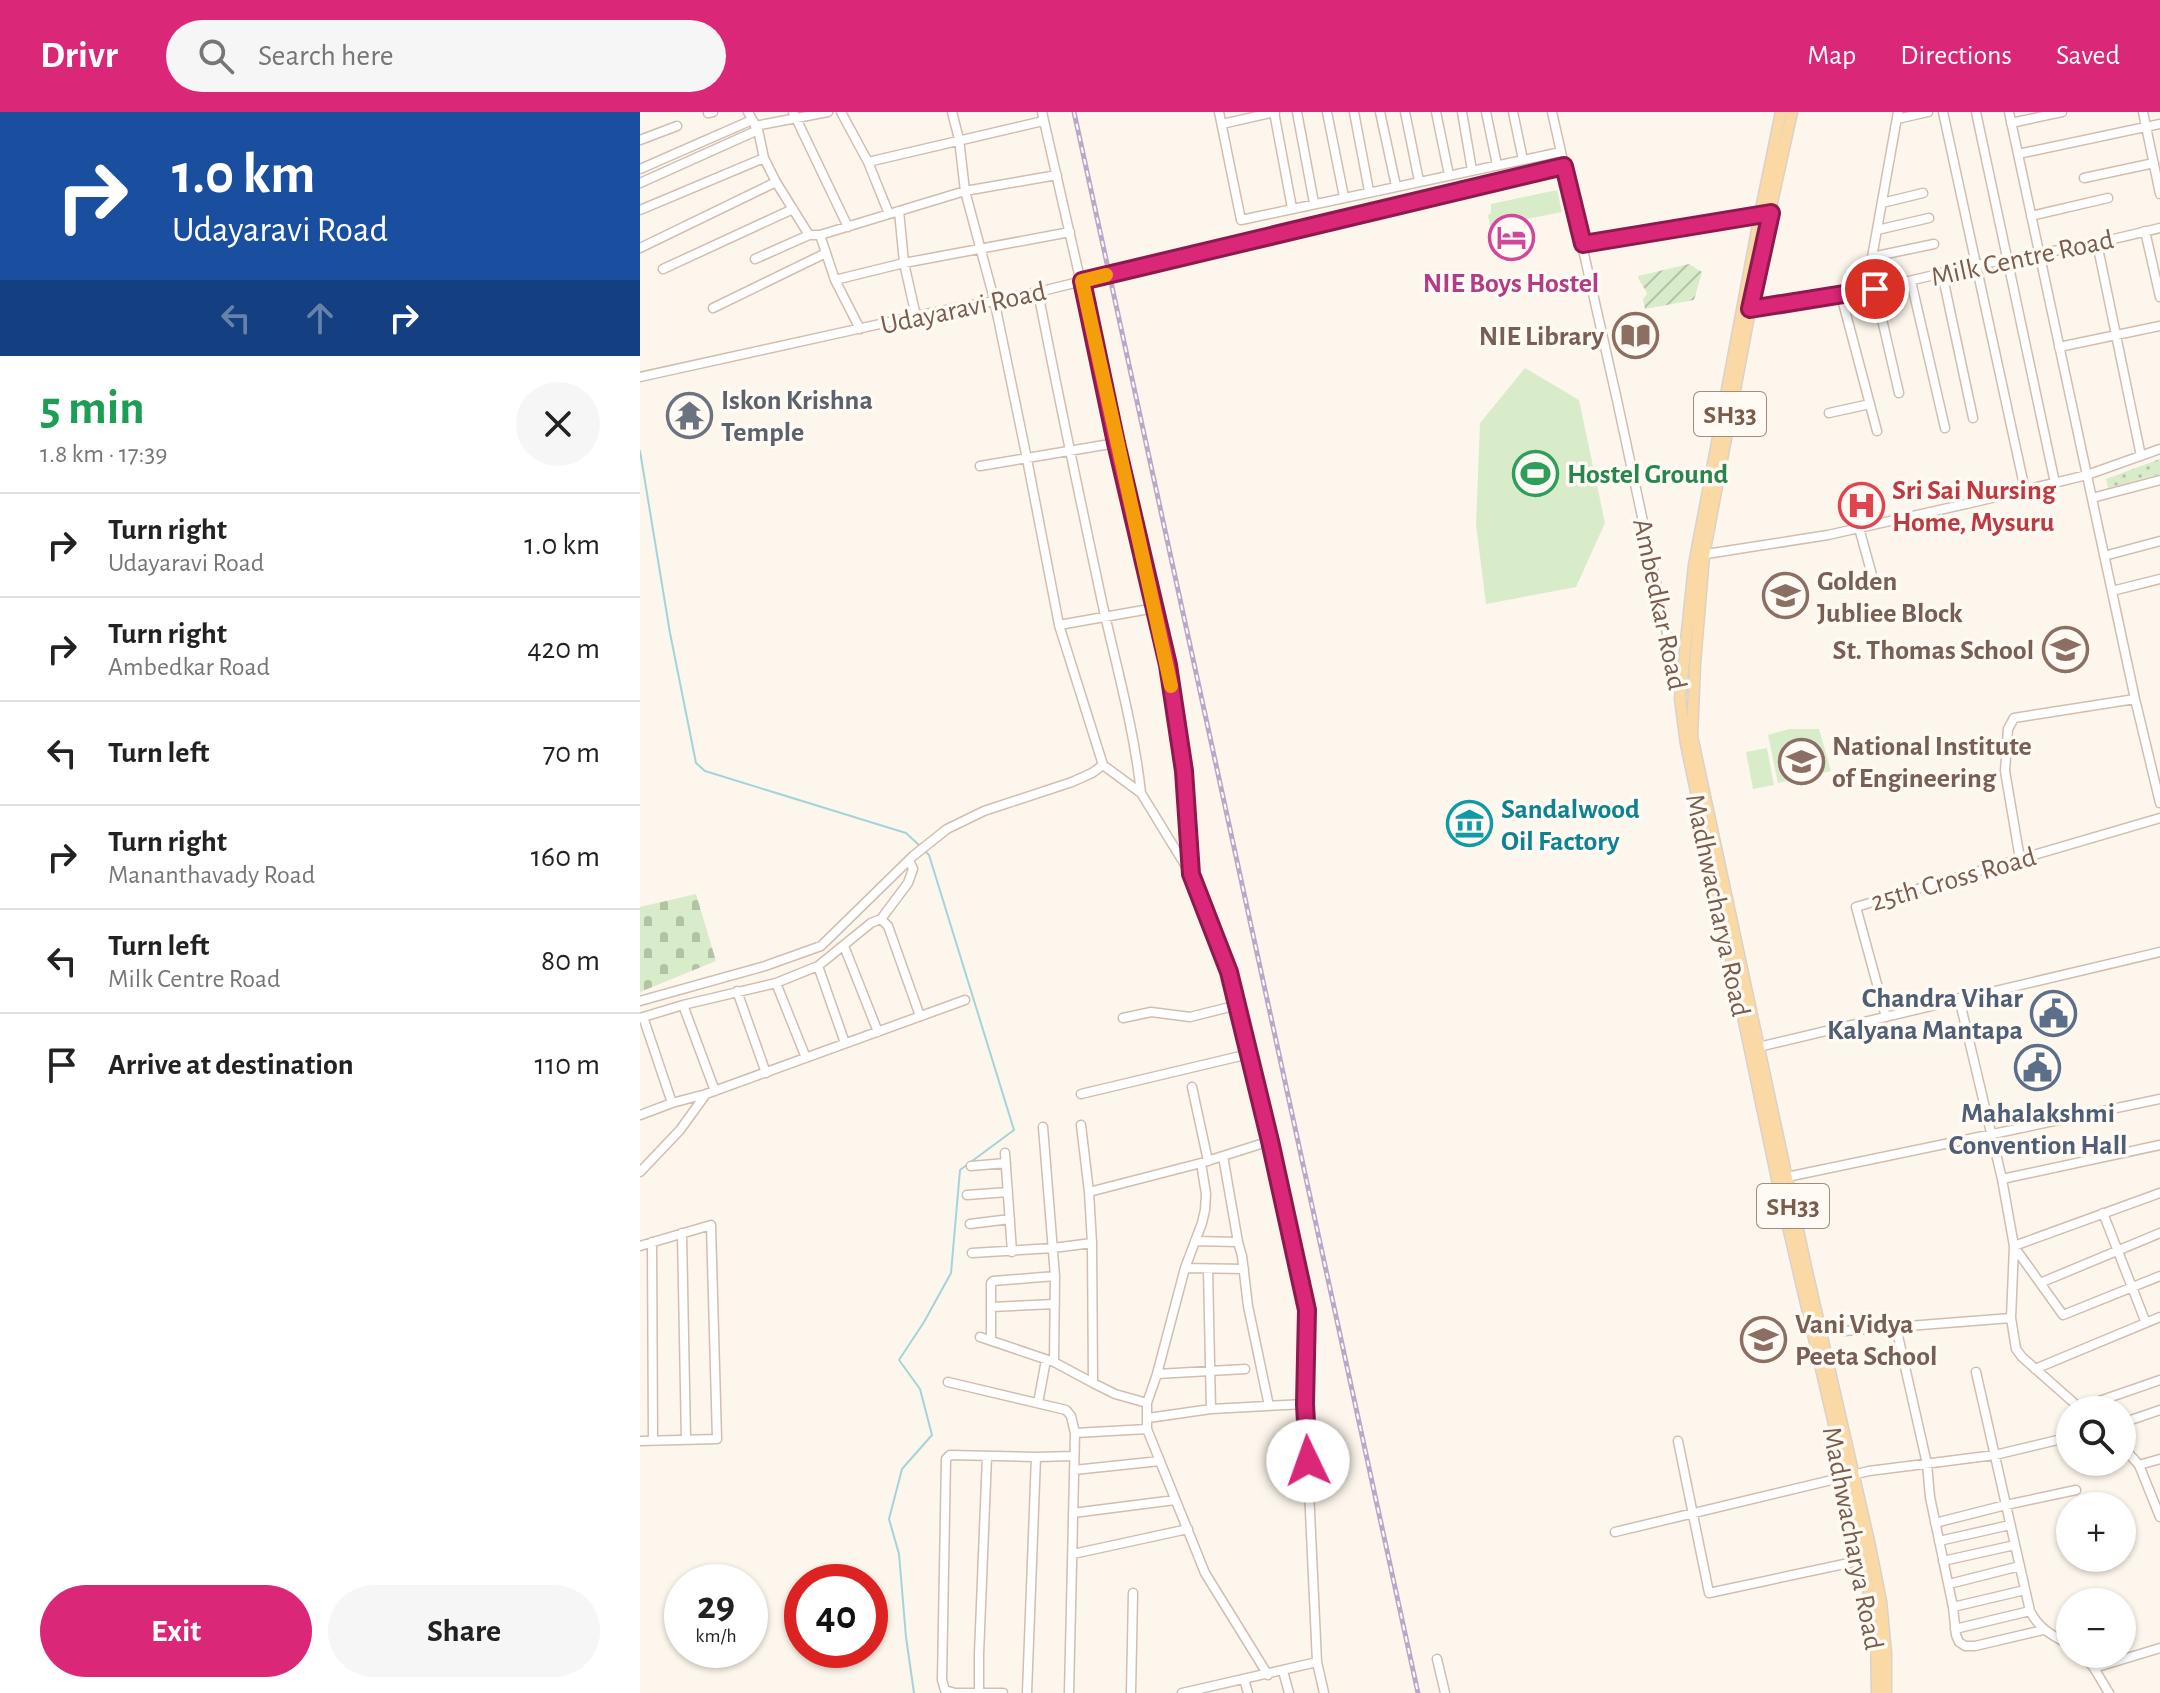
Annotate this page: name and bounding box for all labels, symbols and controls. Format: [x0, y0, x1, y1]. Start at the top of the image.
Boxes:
search box [166, 20, 726, 92]
icon: search [194, 34, 238, 78]
text: Drivr [40, 37, 118, 75]
text: Search here [258, 41, 394, 71]
text: Map [1807, 42, 1856, 70]
text: Directions [1900, 42, 2012, 70]
text: Saved [2056, 42, 2120, 70]
icon: right [40, 144, 144, 248]
text: 1.0 km [172, 147, 316, 203]
text: Udayaravi Road [172, 212, 388, 248]
hotel icon: NIE Boys Hostel [1487, 213, 1535, 261]
street label: Milk Centre Road [1929, 226, 2116, 292]
pin [1841, 255, 1909, 323]
icon: arrive [1853, 267, 1897, 311]
place label: NIE Boys Hostel [1423, 270, 1599, 298]
street label: Udayaravi Road [878, 278, 1049, 340]
icon: left [214, 296, 258, 340]
icon: ahead [298, 296, 342, 340]
icon: right [382, 296, 426, 340]
library icon: NIE Library [1611, 311, 1659, 359]
place label: NIE Library [1479, 323, 1604, 351]
button: close [516, 382, 600, 466]
text: 5 min [40, 385, 145, 433]
place label: Iskon Krishna Temple [721, 387, 873, 447]
temple icon: Iskon Krishna Temple [666, 391, 714, 439]
road number: SH33 [1694, 392, 1766, 436]
text: 1.8 km · 17:39 [40, 441, 167, 467]
sports icon: Hostel Ground [1512, 449, 1560, 497]
place label: Hostel Ground [1567, 461, 1728, 489]
place label: Sri Sai Nursing Home, Mysuru [1892, 477, 2057, 537]
hospital icon: Sri Sai Nursing Home, Mysuru [1837, 481, 1885, 529]
text: Turn right [108, 515, 227, 545]
street label: Ambedkar Road [1627, 516, 1691, 693]
icon: right [40, 523, 84, 567]
text: 1.0 km [524, 530, 600, 560]
text: Udayaravi Road [108, 550, 264, 576]
place label: Golden Jubliee Block [1817, 568, 1963, 628]
school or university icon: Golden Jubliee Block [1762, 572, 1810, 620]
text: Turn right [108, 619, 227, 649]
school or university icon: St. Thomas School [2041, 625, 2089, 673]
icon: right [40, 627, 84, 671]
text: 420 m [527, 634, 600, 664]
place label: St. Thomas School [1832, 637, 2034, 665]
text: Ambedkar Road [108, 654, 270, 680]
icon: left [40, 731, 84, 775]
place label: National Institute of Engineering [1832, 733, 2032, 793]
school or university icon: National Institute of Engineering [1777, 737, 1825, 785]
text: Turn left [108, 738, 209, 768]
text: 70 m [543, 738, 600, 768]
street label: Madhwacharya Road [1680, 792, 1754, 1019]
place label: Sandalwood Oil Factory [1501, 796, 1640, 856]
museum icon: Sandalwood Oil Factory [1446, 800, 1494, 848]
text: Turn right [108, 827, 227, 857]
icon: right [40, 835, 84, 879]
text: 160 m [531, 842, 600, 872]
street label: 25th Cross Road [1868, 843, 2039, 917]
text: Mananthavady Road [108, 862, 315, 888]
text: Turn left [108, 931, 209, 961]
icon: left [40, 939, 84, 983]
text: 80 m [541, 946, 600, 976]
text: Milk Centre Road [108, 966, 280, 992]
place label: Chandra Vihar Kalyana Mantapa [1827, 985, 2023, 1045]
public building icon: Chandra Vihar Kalyana Mantapa [2030, 989, 2078, 1037]
icon: arrive [40, 1043, 84, 1087]
public building icon: Mahalakshmi Convention Hall [2014, 1044, 2062, 1092]
text: Arrive at destination [108, 1050, 354, 1080]
text: 110 m [535, 1050, 600, 1080]
place label: Mahalakshmi Convention Hall [1949, 1100, 2127, 1160]
road number: SH33 [1757, 1184, 1829, 1228]
place label: Vani Vidya Peeta School [1795, 1311, 1937, 1371]
school or university icon: Vani Vidya Peeta School [1740, 1315, 1788, 1363]
map controls [2056, 1396, 2136, 1668]
button: search [2056, 1396, 2136, 1476]
position arrow [1266, 1419, 1350, 1503]
street label: Madhwacharya Road [1817, 1424, 1887, 1652]
button: + [2056, 1492, 2136, 1572]
speed limit sign: 40 [784, 1564, 888, 1668]
button: Exit [40, 1585, 312, 1677]
button: Share [328, 1585, 600, 1677]
text: 29 [697, 1586, 735, 1626]
button: − [2056, 1588, 2136, 1668]
text: km/h [695, 1626, 737, 1646]

